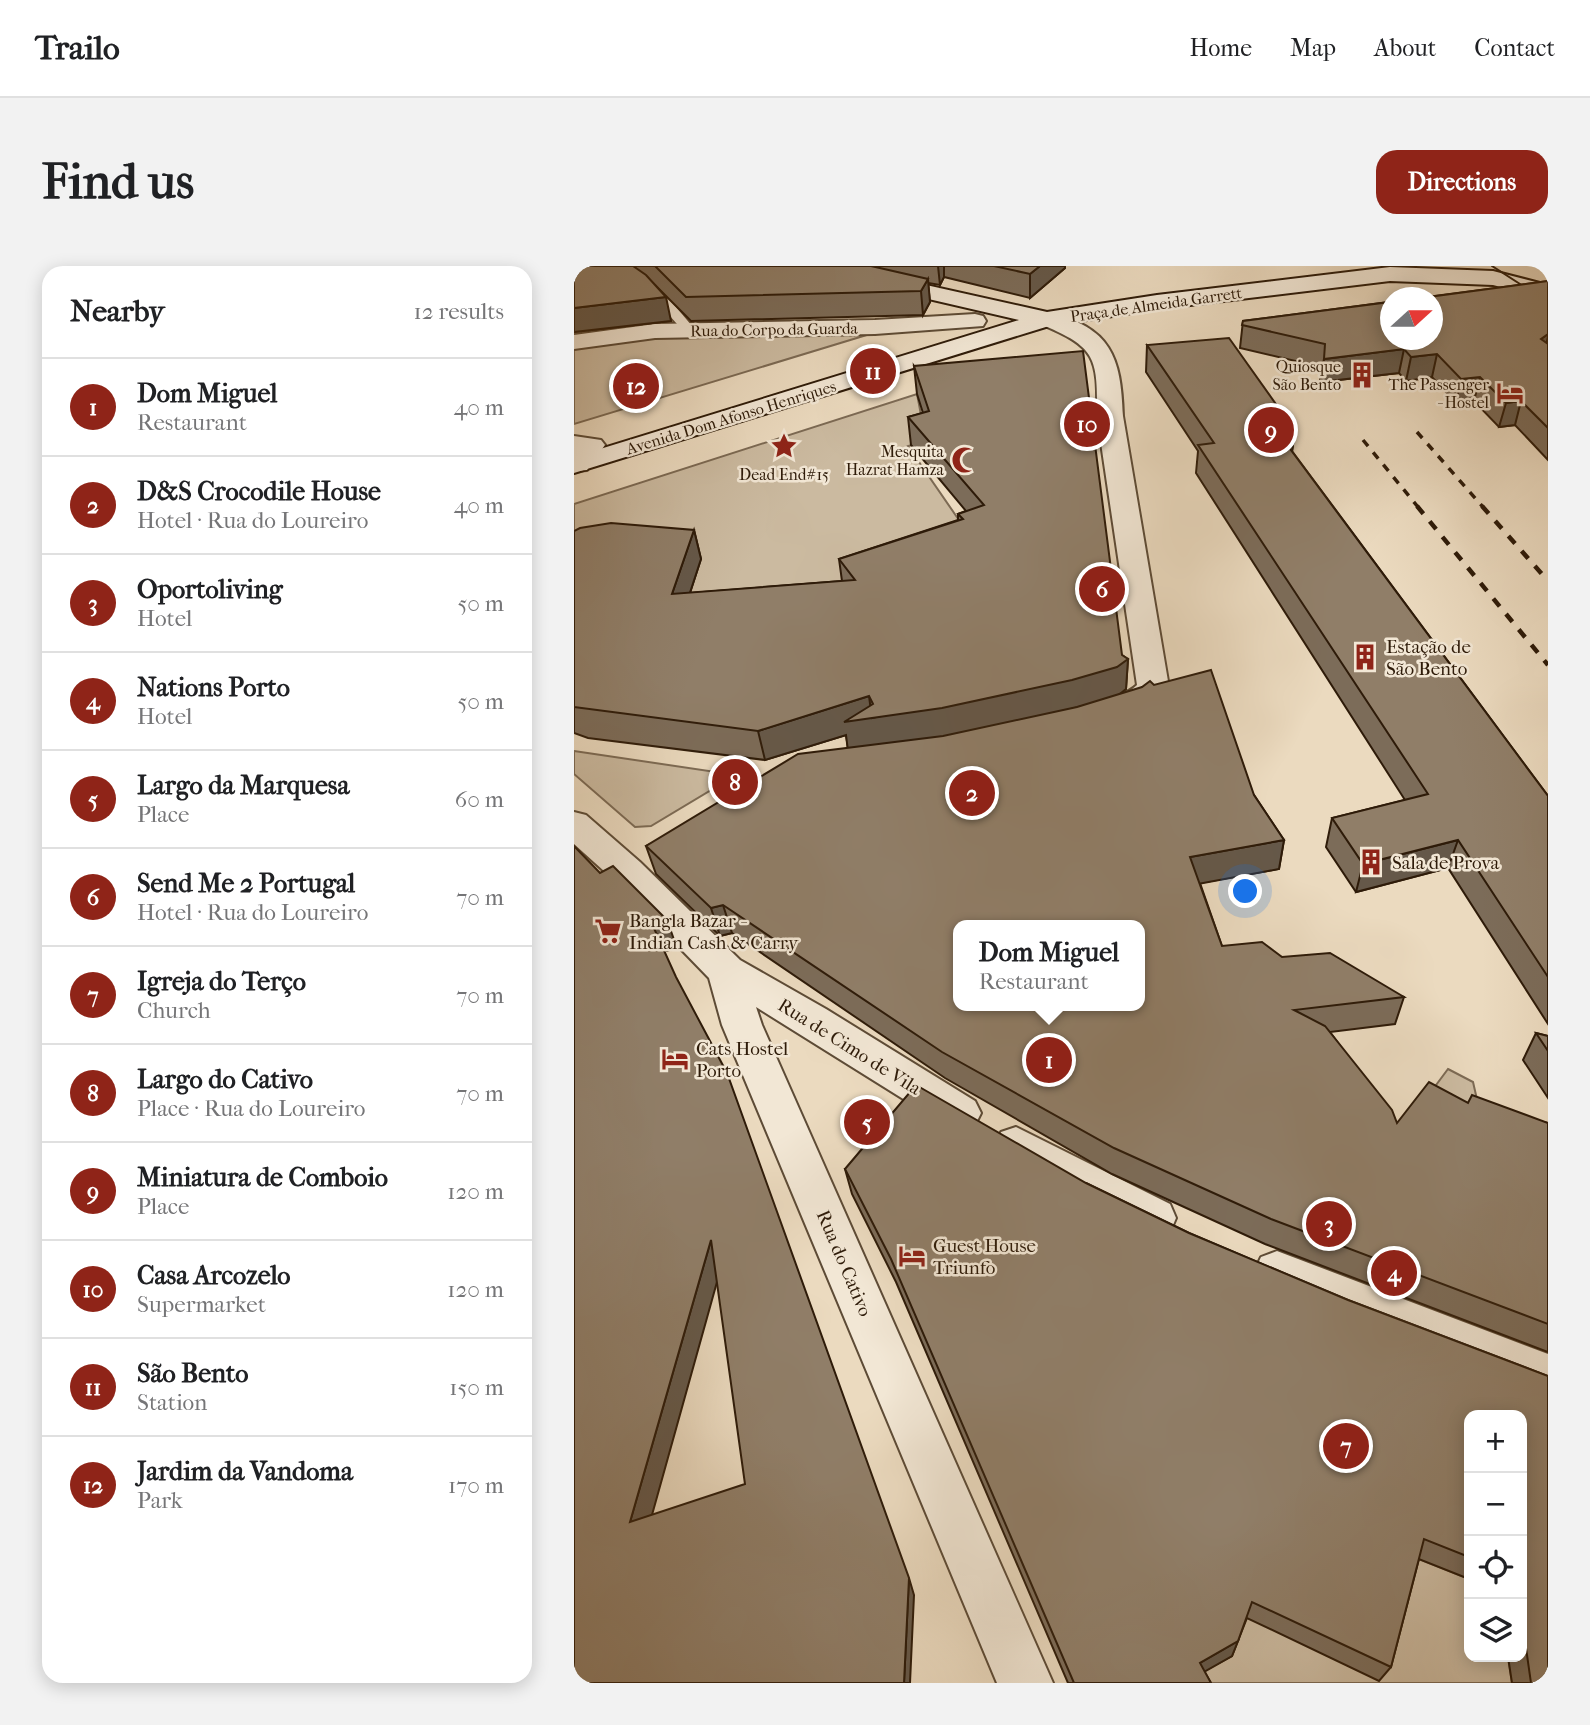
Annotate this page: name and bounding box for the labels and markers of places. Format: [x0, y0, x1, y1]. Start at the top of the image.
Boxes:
pin: 11 [850, 345, 896, 397]
place label: Quiosque São Bento [1272, 357, 1341, 394]
pin: 12 [613, 360, 659, 412]
building icon: Quiosque São Bento [1347, 360, 1377, 390]
place label: The Passenger - Hostel [1388, 375, 1490, 412]
hotel icon: The Passenger - Hostel [1495, 378, 1525, 408]
pin: 10 [1064, 398, 1110, 450]
pin: 9 [1248, 404, 1294, 456]
place icon: Dead End#15 [769, 431, 799, 461]
place label: Mesquita Hazrat Hamza [846, 442, 945, 479]
mosque icon: Mesquita Hazrat Hamza [950, 445, 980, 475]
place label: Dead End#15 [739, 465, 829, 484]
pin: 6 [1079, 563, 1125, 615]
place label: Estação de São Bento [1386, 636, 1471, 680]
building icon: Estação de São Bento [1350, 642, 1380, 672]
pin: 8 [712, 756, 758, 808]
pin: 2 [949, 767, 995, 819]
building icon: Sala de Prova [1356, 847, 1386, 877]
place label: Sala de Prova [1392, 852, 1500, 874]
place label: Bangla Bazar - Indian Cash & Carry [629, 910, 799, 954]
supermarket icon: Bangla Bazar - Indian Cash & Carry [593, 916, 623, 946]
pin: 1 [1026, 1034, 1072, 1086]
place label: Cats Hostel Porto [696, 1038, 788, 1082]
hotel icon: Cats Hostel Porto [660, 1044, 690, 1074]
pin: 5 [844, 1096, 890, 1148]
pin: 3 [1306, 1198, 1352, 1250]
place label: Guest House Triunfo [933, 1235, 1036, 1279]
hotel icon: Guest House Triunfo [897, 1241, 927, 1271]
pin: 4 [1371, 1247, 1417, 1299]
pin: 7 [1323, 1420, 1369, 1472]

